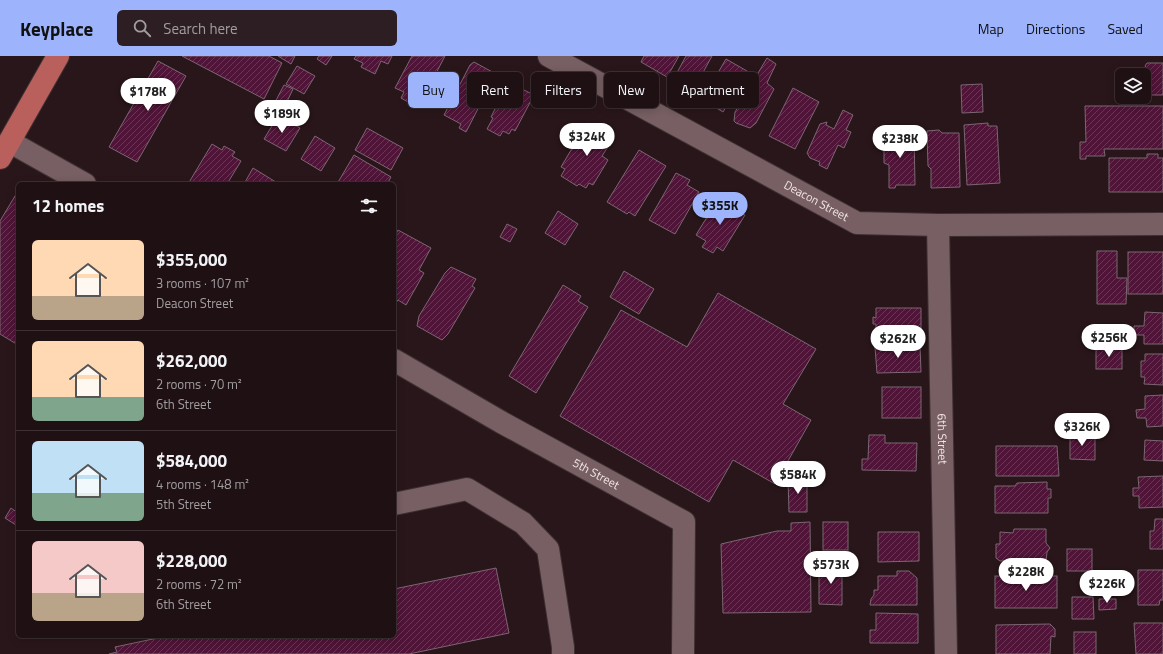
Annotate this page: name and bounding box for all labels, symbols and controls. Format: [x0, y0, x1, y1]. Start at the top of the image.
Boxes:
search box [117, 10, 397, 46]
text: Keyplace [20, 14, 93, 43]
icon: search [131, 17, 153, 39]
text: Search here [163, 17, 238, 40]
text: Map [978, 18, 1004, 39]
text: Directions [1026, 18, 1085, 39]
text: Saved [1107, 18, 1143, 39]
map controls [1115, 68, 1151, 104]
button: layers [1115, 68, 1151, 104]
chip: Buy [408, 72, 459, 108]
chip: Rent [467, 72, 523, 108]
chip: Filters [531, 72, 596, 108]
chip: New [604, 72, 659, 108]
chip: Apartment [667, 72, 759, 108]
pin: $178K [120, 78, 176, 112]
text: $178K [130, 81, 166, 101]
pin: $189K [254, 100, 310, 134]
text: $189K [264, 103, 300, 123]
pin: $324K [559, 123, 615, 157]
pin: $238K [872, 125, 928, 159]
text: $324K [569, 126, 605, 146]
text: $238K [882, 128, 918, 148]
street label: Deacon Street [781, 175, 853, 226]
pin: $355K [692, 192, 748, 226]
text: 12 homes [32, 193, 104, 219]
icon: filters [358, 195, 380, 217]
text: $355K [702, 195, 738, 215]
text: $355,000 [156, 247, 227, 273]
icon: home [64, 256, 112, 304]
text: 3 rooms · 107 m² [156, 273, 249, 293]
text: Deacon Street [156, 293, 233, 313]
pin: $256K [1081, 324, 1137, 358]
pin: $262K [870, 325, 926, 359]
text: $256K [1091, 327, 1127, 347]
text: $262K [880, 328, 916, 348]
text: $262,000 [156, 348, 227, 374]
icon: home [64, 357, 112, 405]
text: 2 rooms · 70 m² [156, 374, 242, 394]
text: 6th Street [156, 394, 211, 414]
street label: 6th Street [933, 413, 952, 465]
pin: $326K [1054, 413, 1110, 447]
text: $326K [1064, 416, 1100, 436]
text: $584,000 [156, 448, 227, 474]
street label: 5th Street [569, 453, 624, 494]
icon: home [64, 457, 112, 505]
pin: $584K [770, 461, 826, 495]
text: $584K [780, 464, 816, 484]
text: 4 rooms · 148 m² [156, 474, 249, 494]
text: 5th Street [156, 494, 211, 514]
text: $228,000 [156, 548, 227, 574]
pin: $573K [803, 551, 859, 585]
text: $573K [813, 554, 849, 574]
icon: home [64, 557, 112, 605]
pin: $228K [998, 558, 1054, 592]
text: $228K [1008, 561, 1044, 581]
pin: $226K [1079, 570, 1135, 604]
text: $226K [1089, 573, 1125, 593]
text: 2 rooms · 72 m² [156, 574, 242, 594]
text: 6th Street [156, 594, 211, 614]

